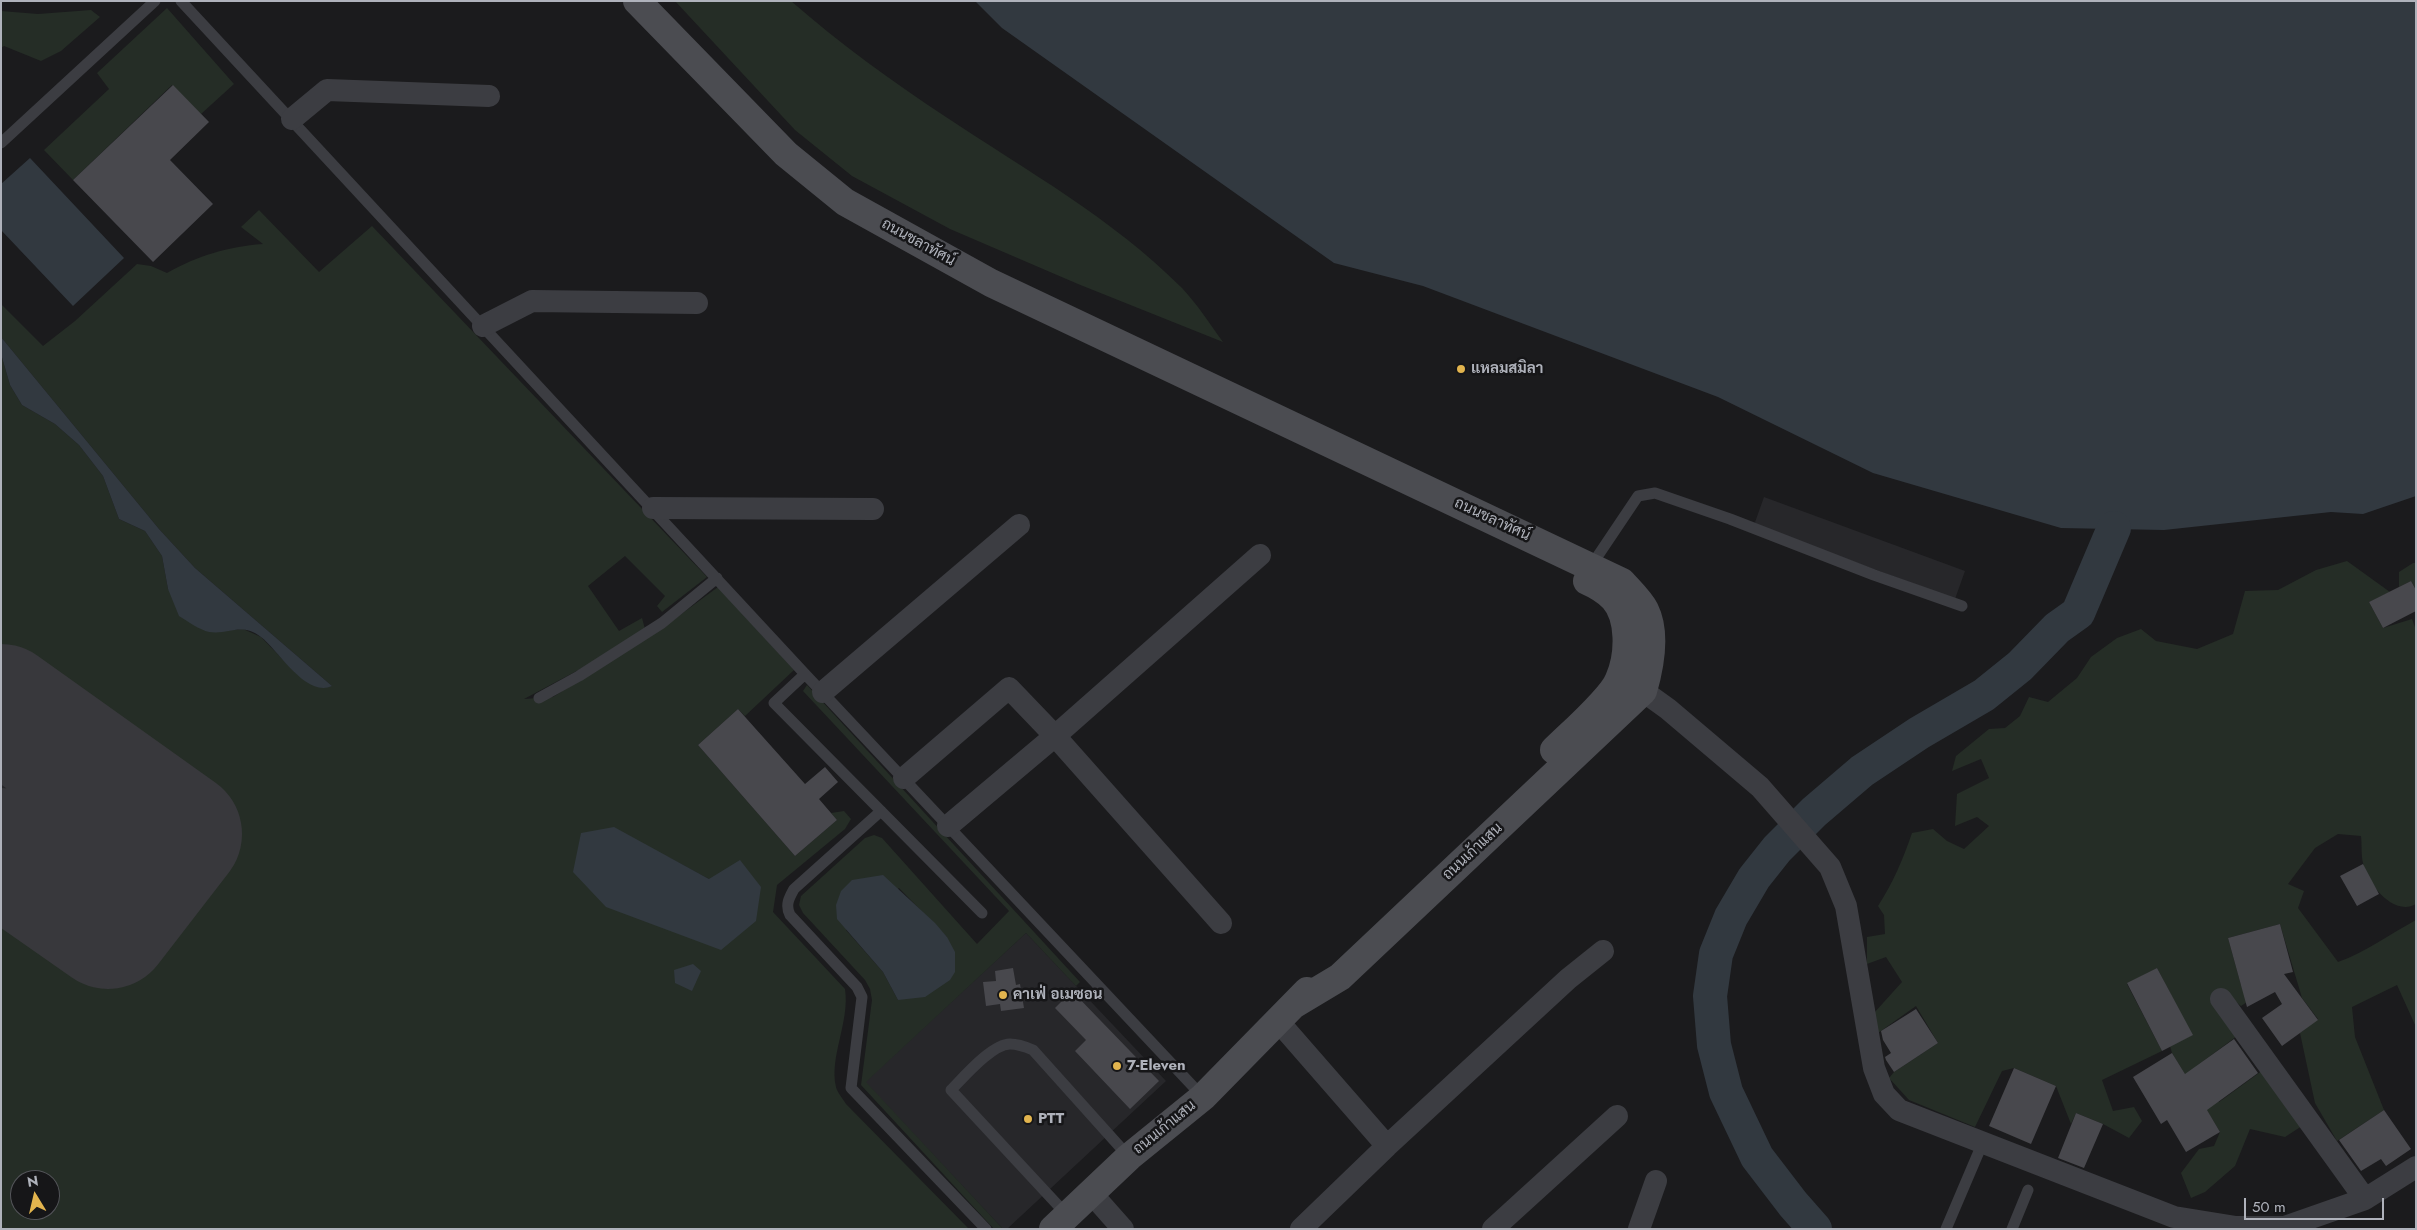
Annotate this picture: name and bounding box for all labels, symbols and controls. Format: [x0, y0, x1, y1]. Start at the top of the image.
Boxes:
street label: ถนนชลาทัศน์ [878, 215, 958, 271]
place label: แหลมสมิลา [1471, 360, 1543, 378]
marker: แหลมสมิลา [1455, 363, 1467, 375]
street label: ถนนชลาทัศน์ [1451, 495, 1533, 545]
street label: ถนนเก้าแสน [1439, 820, 1507, 884]
place label: คาเฟ่ อเมซอน [1013, 986, 1103, 1004]
marker: คาเฟ่ อเมซอน [997, 989, 1009, 1001]
place label: 7-Eleven [1127, 1057, 1186, 1075]
marker: 7-Eleven [1111, 1060, 1123, 1072]
street label: ถนนเก้าแสน [1130, 1097, 1200, 1159]
place label: PTT [1038, 1110, 1064, 1128]
marker: PTT [1022, 1113, 1034, 1125]
north arrow [10, 1170, 60, 1220]
text: N [26, 1170, 40, 1192]
scale bar [2247, 1188, 2387, 1220]
text: 50 m [2252, 1196, 2286, 1218]

